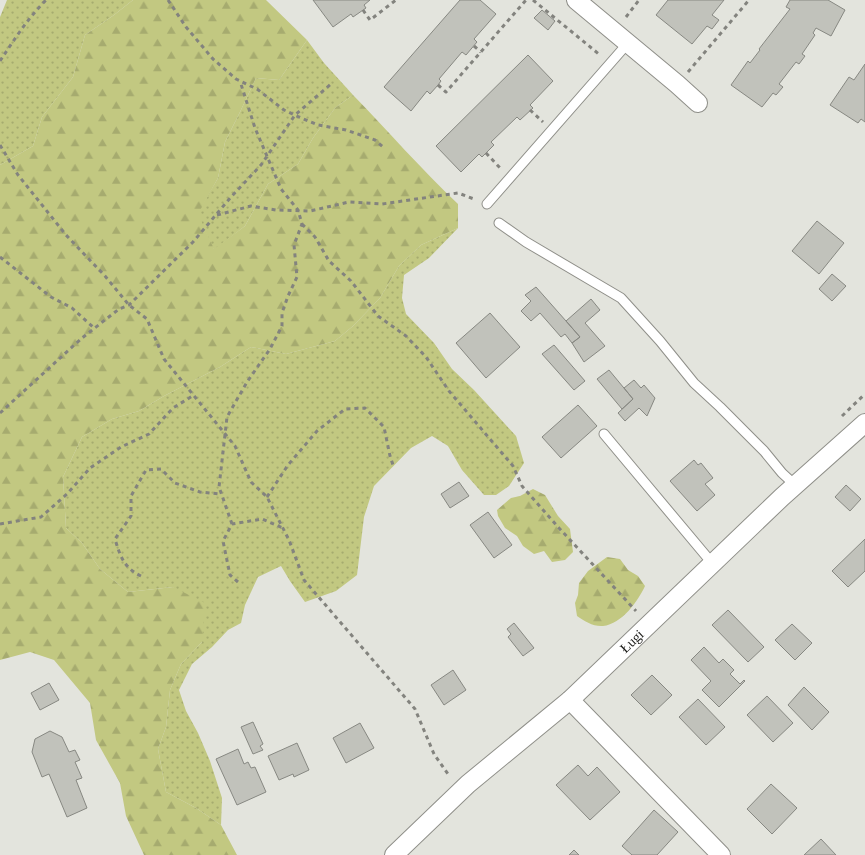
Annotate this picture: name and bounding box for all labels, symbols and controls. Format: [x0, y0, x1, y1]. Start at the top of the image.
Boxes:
street label: Ługi [617, 627, 647, 656]

